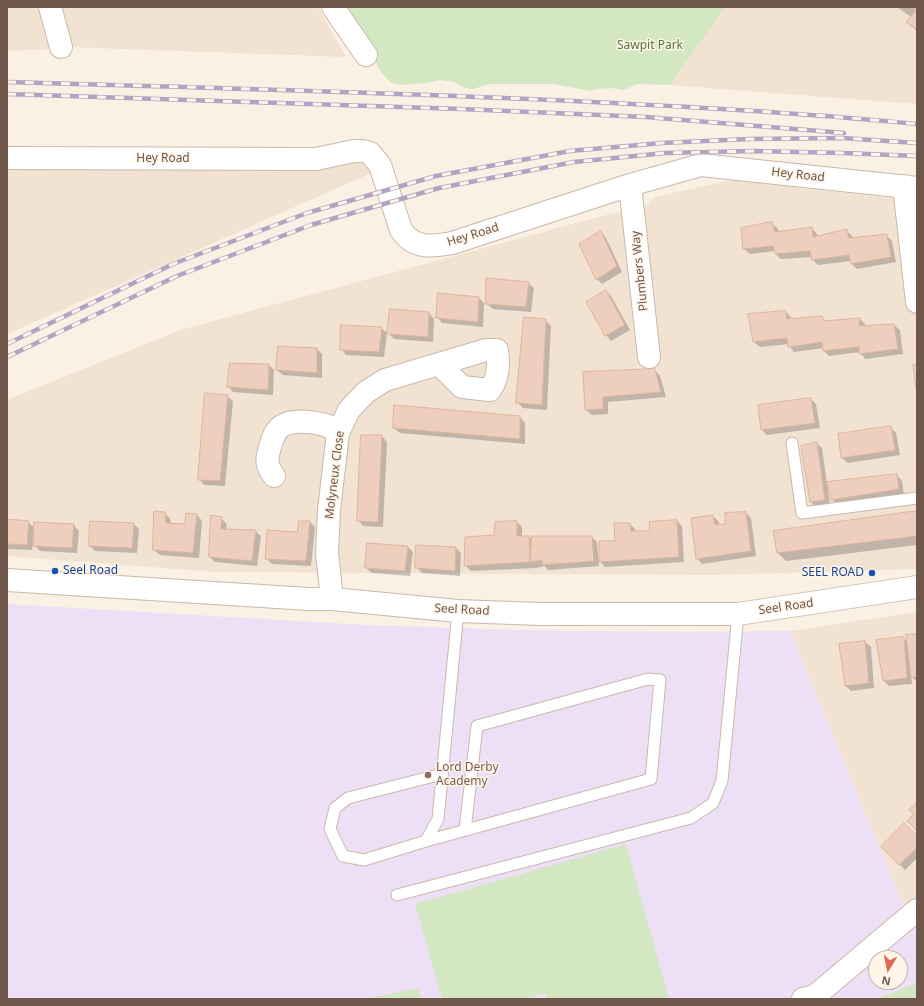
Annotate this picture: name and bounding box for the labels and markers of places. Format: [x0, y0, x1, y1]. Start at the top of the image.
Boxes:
place label: Seel Road [63, 564, 118, 578]
marker: Seel Road [50, 566, 60, 576]
place label: SEEL ROAD [802, 566, 864, 580]
marker: SEEL ROAD [867, 568, 877, 578]
place label: Lord Derby Academy [436, 761, 499, 789]
marker: Lord Derby Academy [423, 770, 433, 780]

